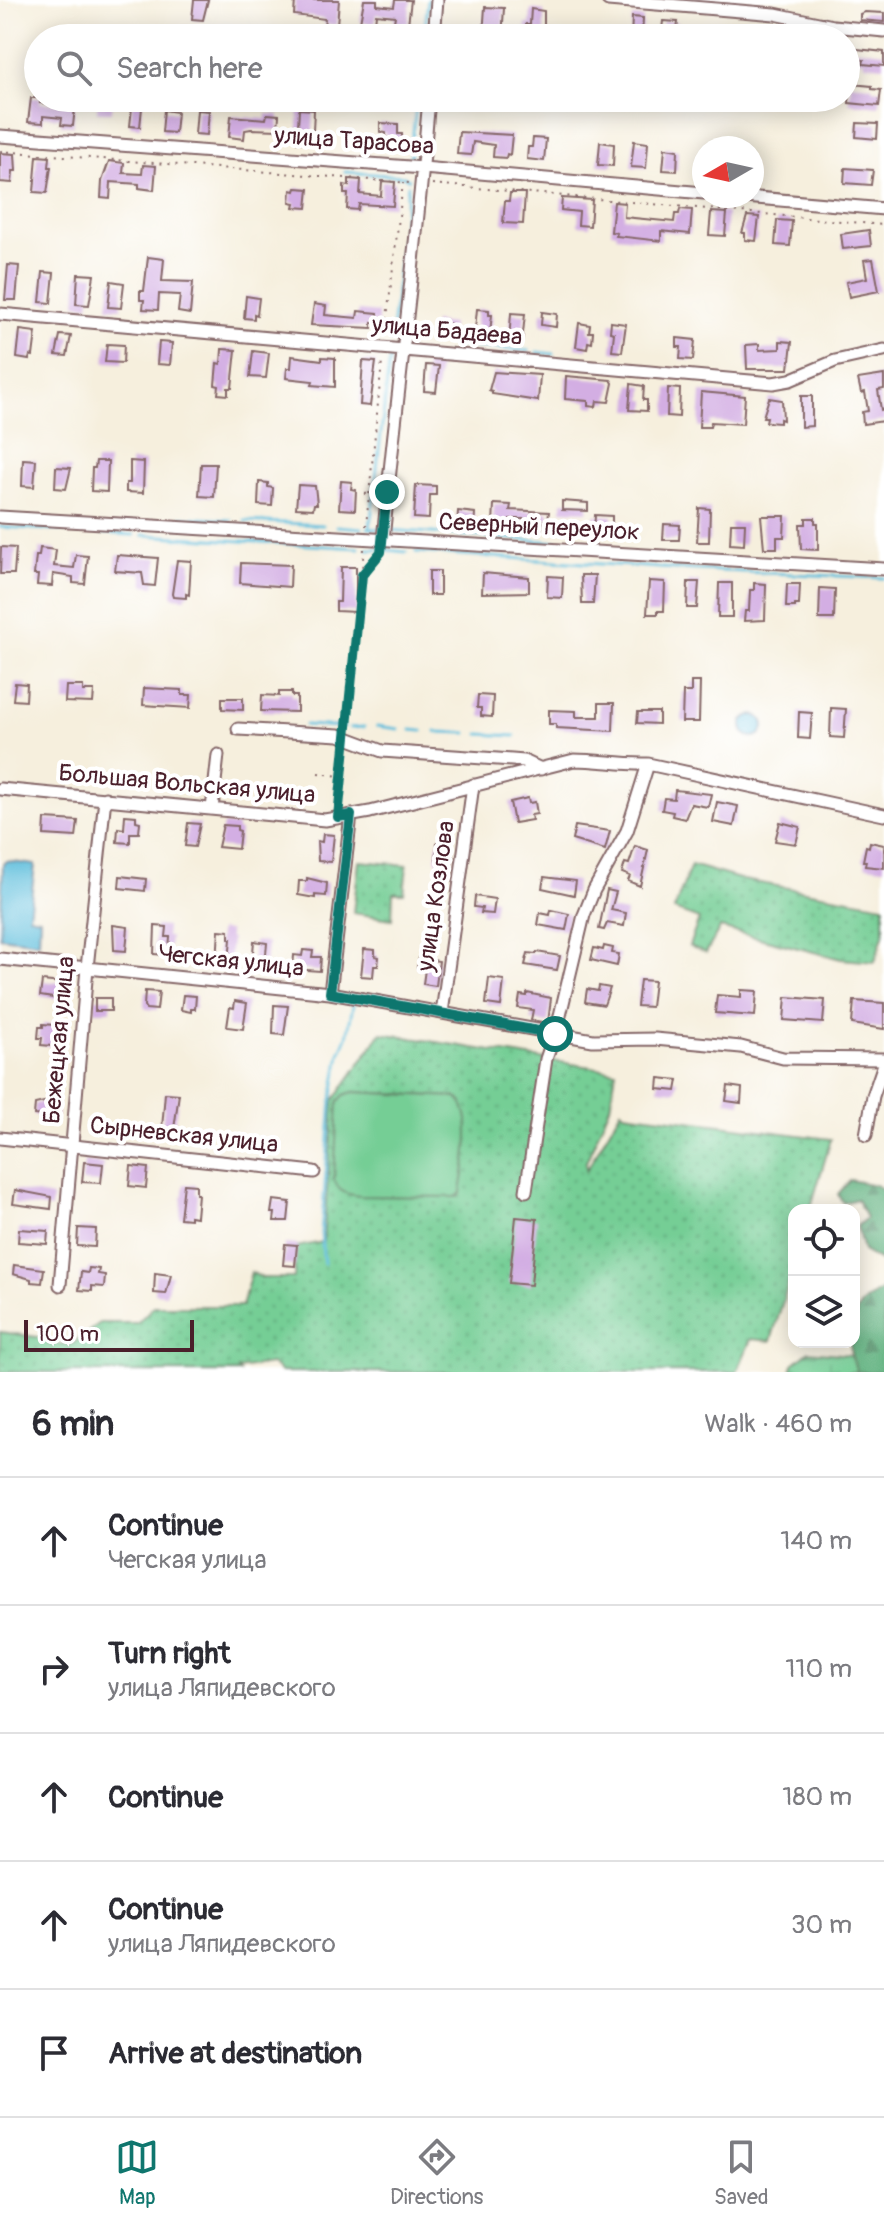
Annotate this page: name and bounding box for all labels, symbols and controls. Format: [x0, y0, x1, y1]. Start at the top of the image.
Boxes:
search box [24, 24, 860, 112]
icon: search [52, 46, 96, 90]
text: Search here [116, 50, 263, 87]
street label: улица Тарасова [272, 121, 435, 161]
north arrow [692, 136, 764, 208]
street label: улица Бадаева [370, 310, 523, 352]
route end [369, 474, 405, 510]
street label: Северный переулок [438, 507, 640, 547]
street label: Большая Вольская улица [57, 758, 317, 810]
street label: улица Козлова [411, 819, 461, 974]
street label: Чегская улица [157, 939, 305, 983]
street label: Бежецкая улица [37, 955, 81, 1125]
route start [537, 1016, 573, 1052]
street label: Сырневская улица [88, 1111, 280, 1159]
map controls [788, 1204, 860, 1348]
button: locate [788, 1204, 860, 1276]
button: layers [788, 1276, 860, 1348]
scale bar [24, 1316, 194, 1352]
text: 100 m [36, 1320, 99, 1348]
text: 6 min [32, 1403, 114, 1446]
text: Walk · 460 m [704, 1408, 852, 1440]
text: Continue [108, 1507, 223, 1544]
icon: ahead [32, 1519, 76, 1563]
text: 140 m [780, 1525, 852, 1557]
text: Чегская улица [108, 1544, 267, 1576]
text: Turn right [108, 1635, 231, 1672]
icon: right [32, 1647, 76, 1691]
text: 110 m [785, 1653, 852, 1685]
text: улица Ляпидевского [108, 1672, 336, 1704]
icon: ahead [32, 1775, 76, 1819]
text: Continue [108, 1779, 223, 1816]
text: 180 m [782, 1781, 852, 1813]
text: Continue [108, 1891, 223, 1928]
icon: ahead [32, 1903, 76, 1947]
text: 30 m [791, 1909, 852, 1941]
text: улица Ляпидевского [108, 1928, 336, 1960]
icon: arrive [32, 2031, 76, 2075]
text: Arrive at destination [108, 2035, 362, 2072]
tab: Map [115, 2135, 159, 2211]
tab: Directions [390, 2135, 483, 2211]
tab: Saved [714, 2135, 769, 2211]

